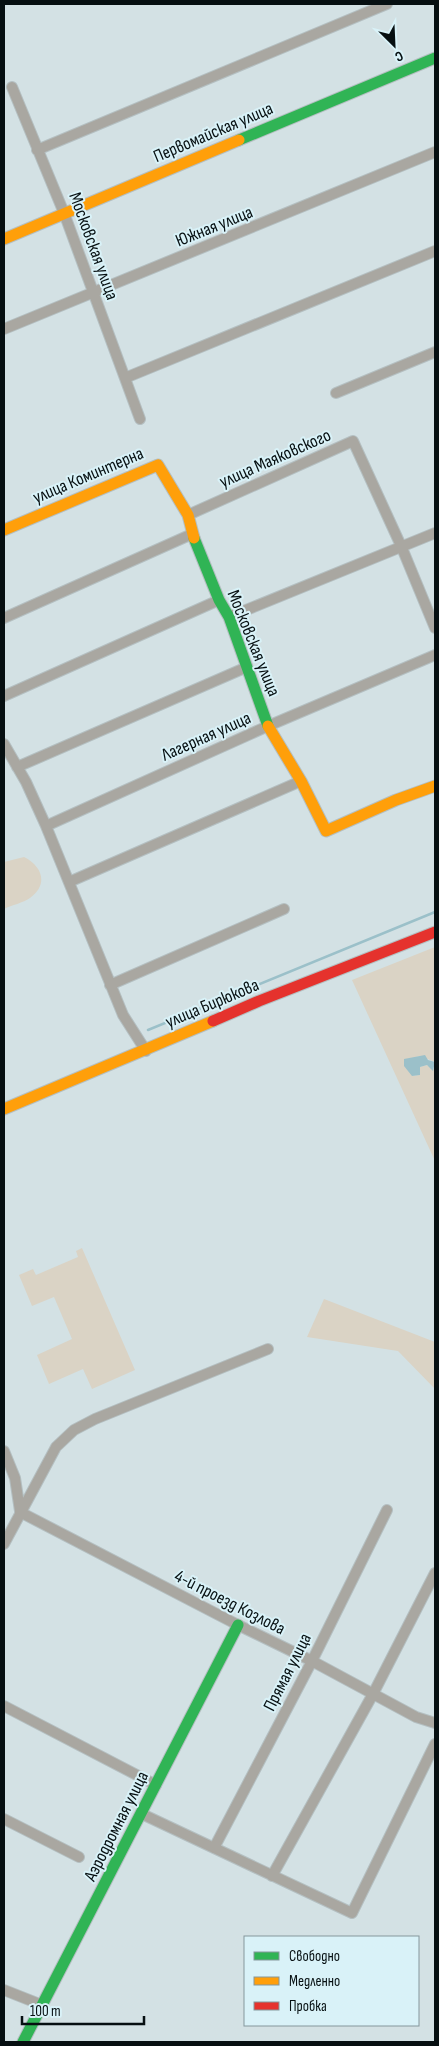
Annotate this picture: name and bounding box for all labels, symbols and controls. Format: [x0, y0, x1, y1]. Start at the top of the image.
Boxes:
north arrow [369, 20, 419, 70]
text: С [392, 47, 406, 66]
street label: Первомайская улица [150, 98, 276, 167]
street label: Московская улица [64, 190, 123, 303]
street label: Южная улица [173, 201, 256, 251]
street label: улица Маяковского [216, 425, 334, 492]
street label: улица Коминтерна [30, 443, 147, 508]
street label: Московская улица [223, 587, 284, 699]
street label: Лагерная улица [157, 707, 254, 766]
street label: улица Бирюкова [162, 974, 262, 1033]
street label: 4-й проезд Козлова [171, 1566, 289, 1639]
street label: Прямая улица [259, 1630, 316, 1715]
street label: Аэродромная улица [79, 1768, 153, 1886]
legend [244, 1936, 419, 2026]
text: Свободно [289, 1947, 340, 1966]
text: Медленно [289, 1972, 340, 1991]
scale bar [22, 1994, 145, 2026]
text: Пробка [289, 1997, 327, 2016]
text: 100 m [30, 2002, 61, 2021]

